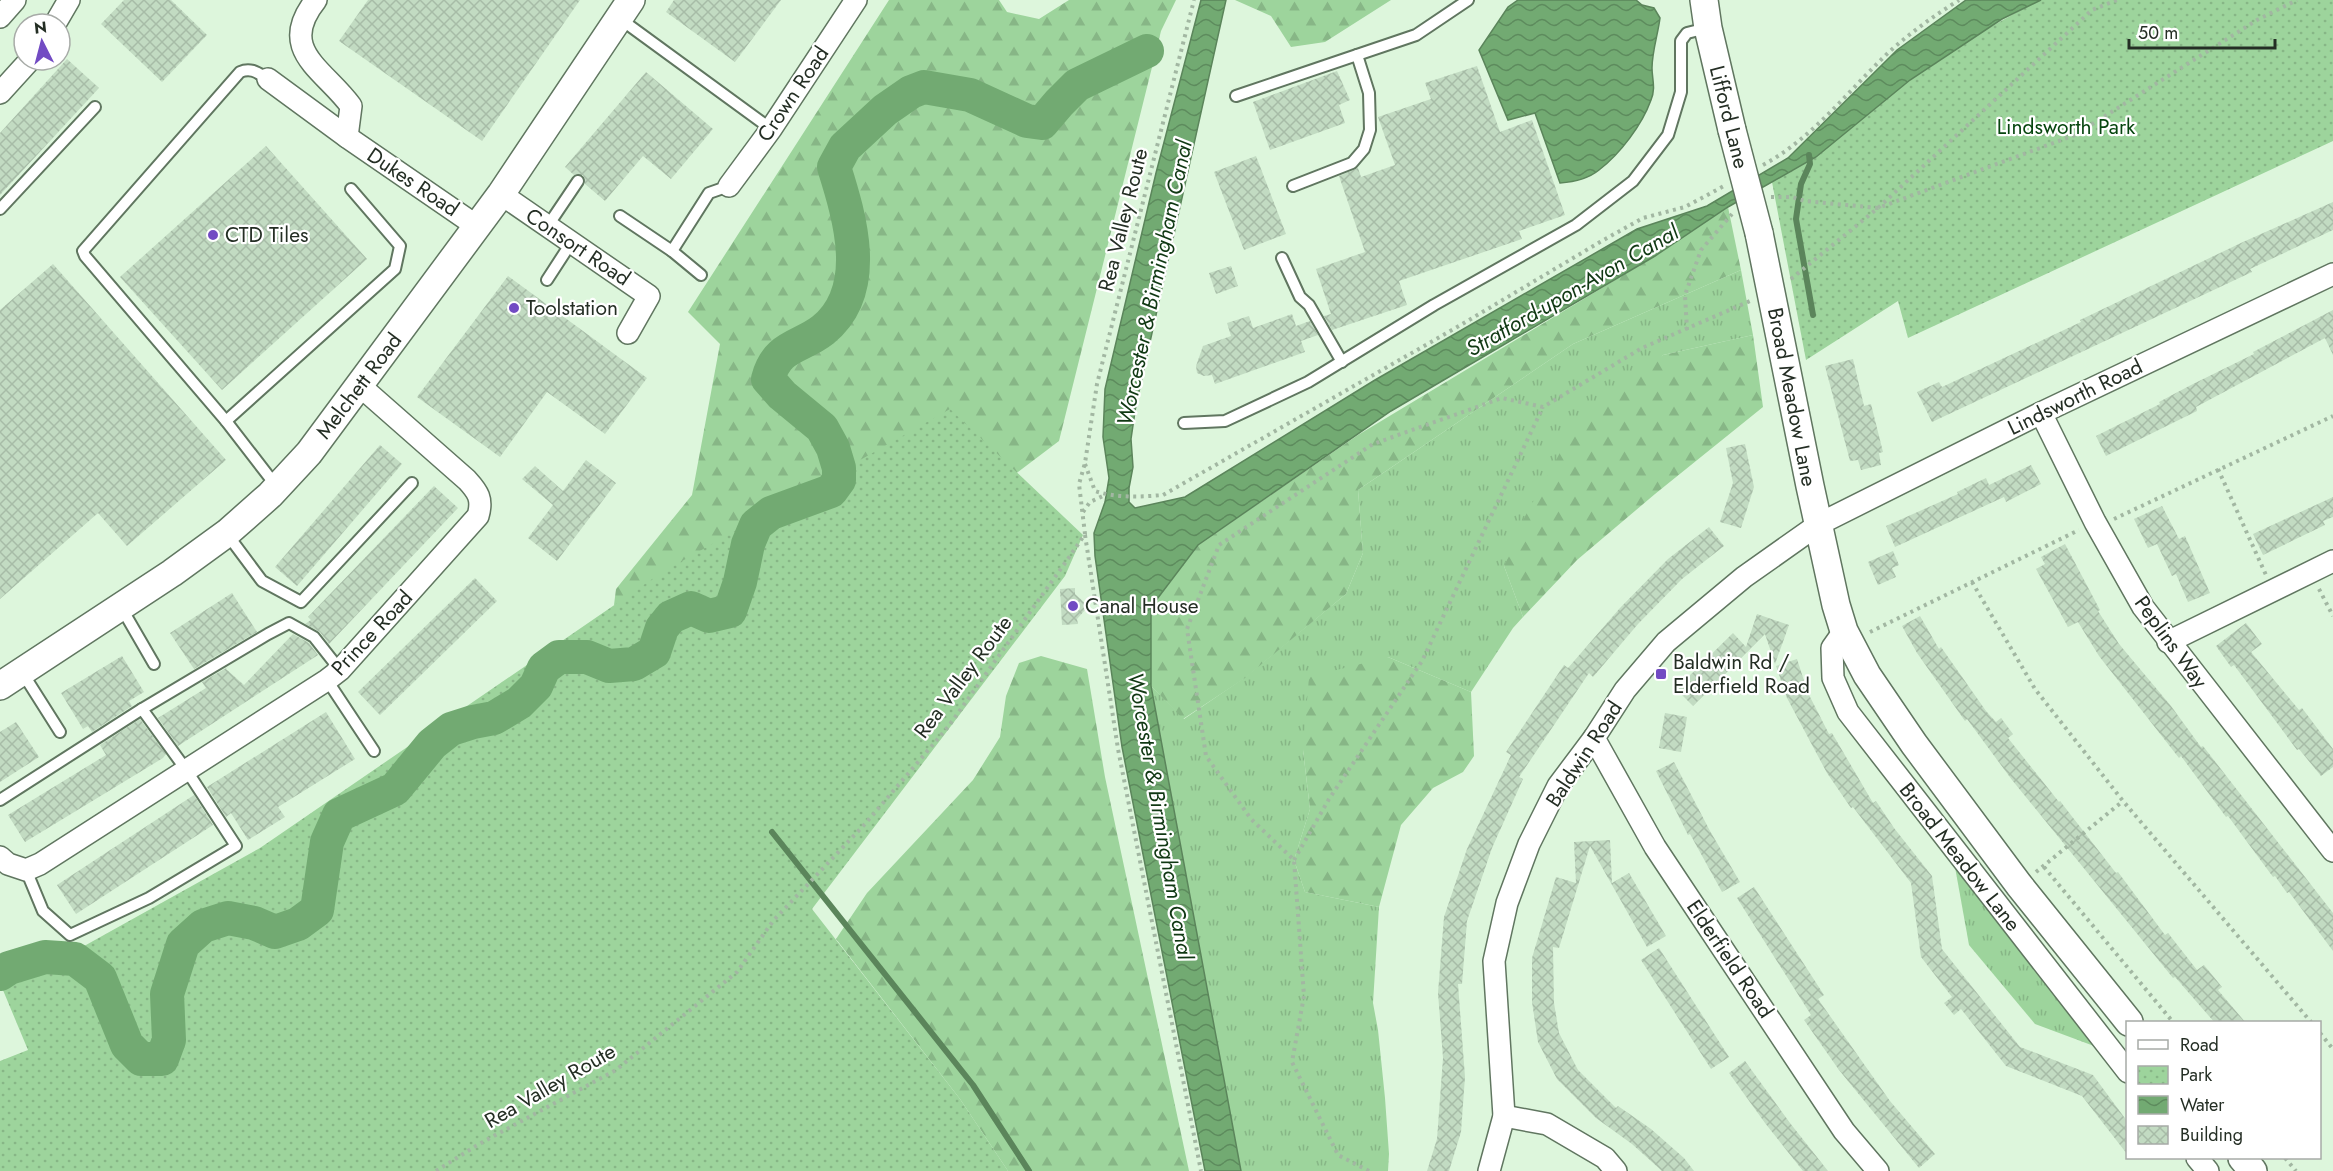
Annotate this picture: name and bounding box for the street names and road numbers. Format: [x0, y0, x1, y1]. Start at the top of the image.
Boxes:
street label: Crown Road [750, 40, 836, 148]
street label: Lifford Lane [1702, 62, 1756, 172]
street label: Dukes Road [361, 140, 465, 224]
street label: Rea Valley Route [1091, 145, 1155, 295]
street label: Consort Road [520, 201, 636, 293]
street label: Broad Meadow Lane [1760, 305, 1824, 489]
street label: Melchett Road [309, 327, 409, 445]
street label: Lindsworth Road [2003, 351, 2147, 443]
street label: Prince Road [324, 584, 420, 682]
street label: Peplins Way [2127, 590, 2215, 695]
street label: Rea Valley Route [907, 609, 1019, 745]
street label: Baldwin Road [1538, 695, 1630, 813]
street label: Broad Meadow Lane [1892, 776, 2028, 938]
street label: Elderfield Road [1679, 894, 1781, 1024]
street label: Rea Valley Route [479, 1036, 621, 1136]

